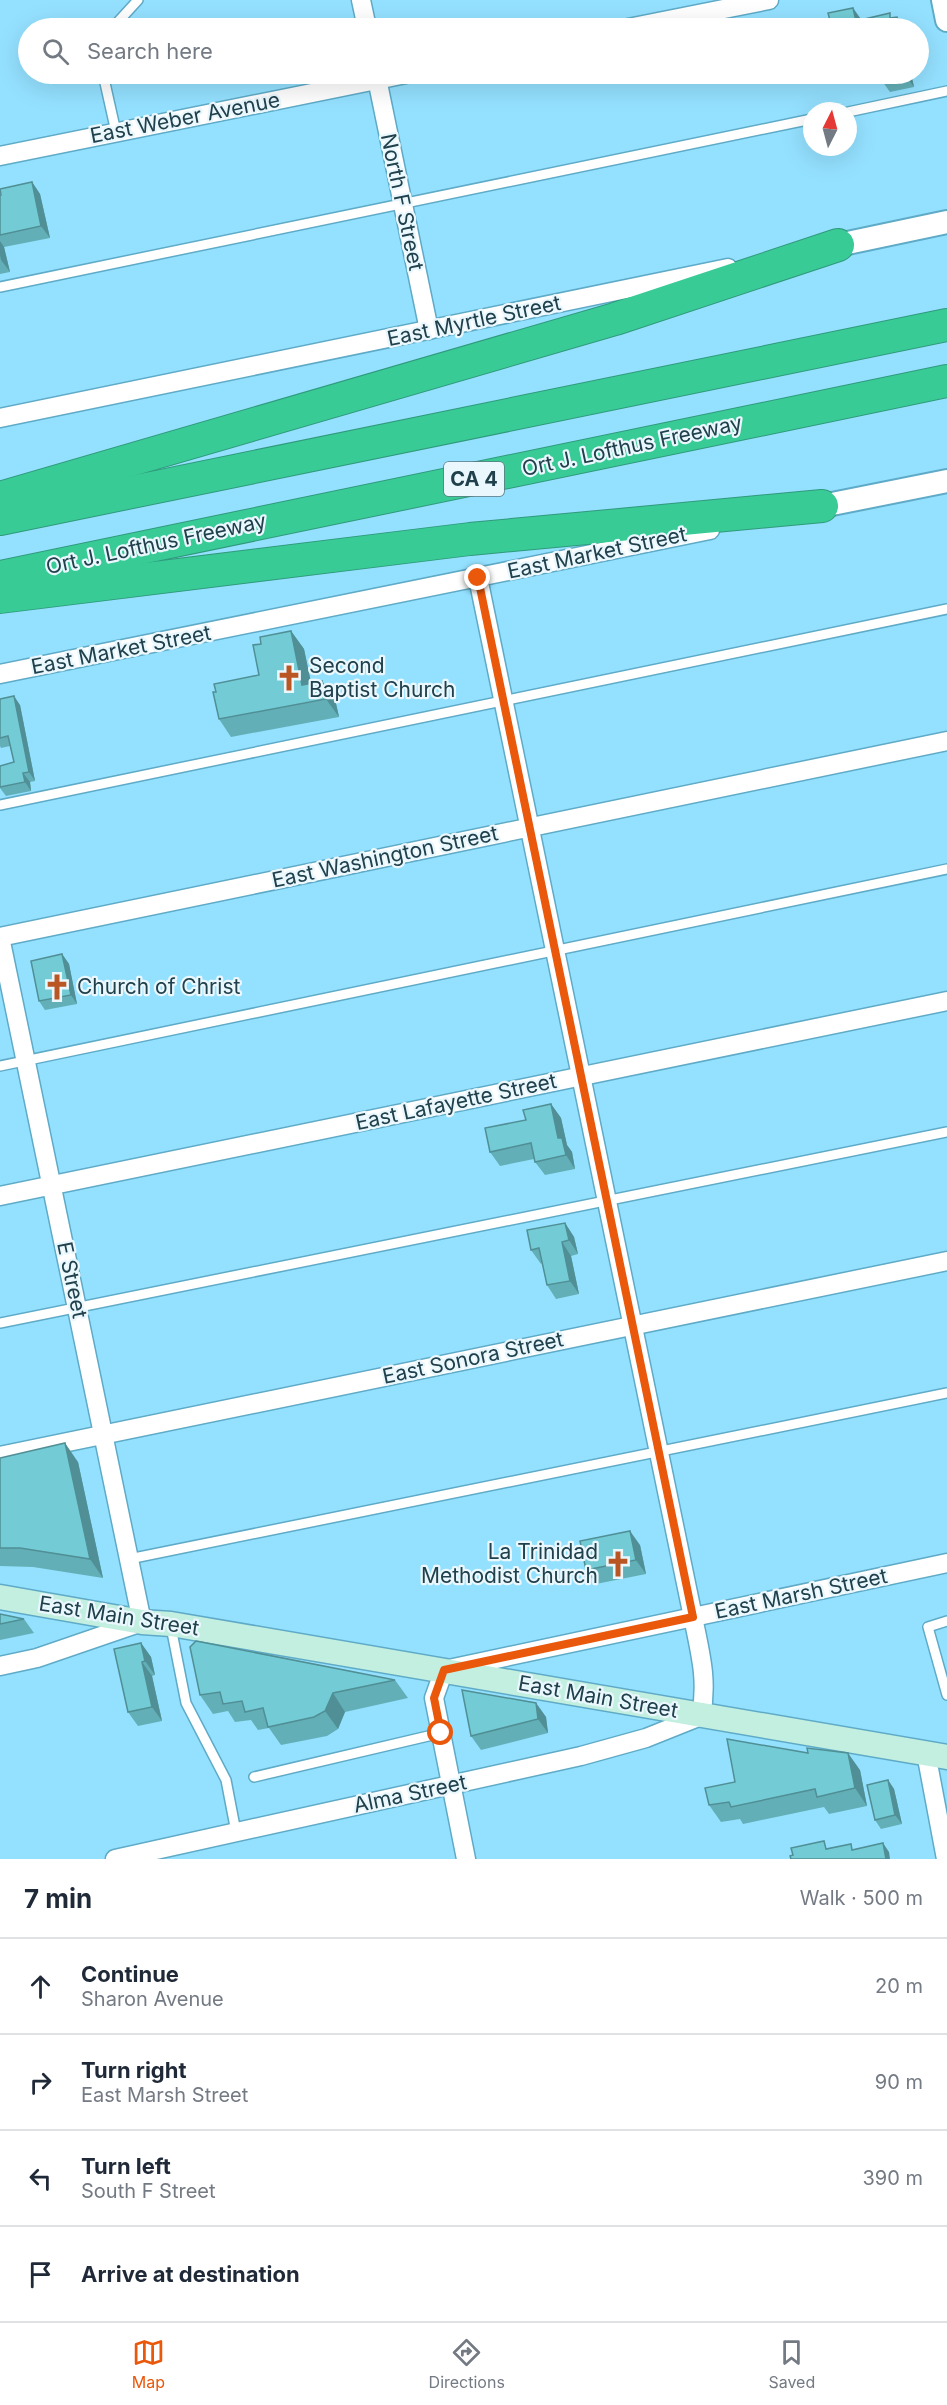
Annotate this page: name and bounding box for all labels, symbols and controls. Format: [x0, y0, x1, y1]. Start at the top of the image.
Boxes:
search box [18, 18, 929, 84]
icon: search [39, 35, 72, 68]
text: Search here [87, 38, 213, 64]
street label: East Weber Avenue [88, 87, 282, 148]
north arrow [803, 102, 857, 156]
street label: North F Street [376, 131, 429, 273]
street label: East Myrtle Street [385, 290, 563, 351]
street label: Ort J. Lofthus Freeway [520, 410, 744, 481]
road number: CA 4 [444, 462, 504, 496]
street label: Ort J. Lofthus Freeway [44, 508, 268, 579]
street label: East Market Street [505, 521, 689, 584]
route end [464, 564, 490, 590]
street label: East Market Street [29, 620, 213, 679]
place label: Second Baptist Church [309, 653, 455, 702]
church icon: Second Baptist Church [274, 663, 304, 693]
street label: East Washington Street [270, 820, 500, 893]
church icon: Church of Christ [42, 972, 72, 1002]
place label: Church of Christ [77, 974, 240, 999]
street label: East Lafayette Street [353, 1068, 559, 1135]
street label: E Street [52, 1239, 93, 1321]
street label: East Sonora Street [380, 1326, 566, 1389]
place label: La Trinidad Methodist Church [421, 1539, 598, 1588]
church icon: La Trinidad Methodist Church [603, 1549, 633, 1579]
street label: East Marsh Street [712, 1563, 890, 1624]
street label: East Main Street [37, 1591, 201, 1641]
street label: East Main Street [516, 1670, 680, 1723]
route start [427, 1719, 453, 1745]
street label: Alma Street [351, 1769, 469, 1818]
text: 7 min [24, 1883, 92, 1914]
text: Walk · 500 m [800, 1886, 923, 1910]
text: Continue [81, 1961, 179, 1987]
icon: ahead [24, 1970, 57, 2003]
text: 20 m [875, 1974, 923, 1998]
text: Sharon Avenue [81, 1987, 224, 2011]
text: Turn right [81, 2057, 187, 2083]
icon: right [24, 2066, 57, 2099]
text: 90 m [875, 2070, 923, 2094]
text: East Marsh Street [81, 2083, 248, 2107]
text: Turn left [81, 2153, 171, 2179]
icon: left [24, 2162, 57, 2195]
text: 390 m [862, 2166, 923, 2190]
text: South F Street [81, 2179, 216, 2203]
icon: arrive [24, 2258, 57, 2291]
text: Arrive at destination [81, 2261, 300, 2287]
tab: Map [132, 2336, 165, 2392]
tab: Directions [429, 2336, 505, 2392]
tab: Saved [768, 2336, 815, 2392]

